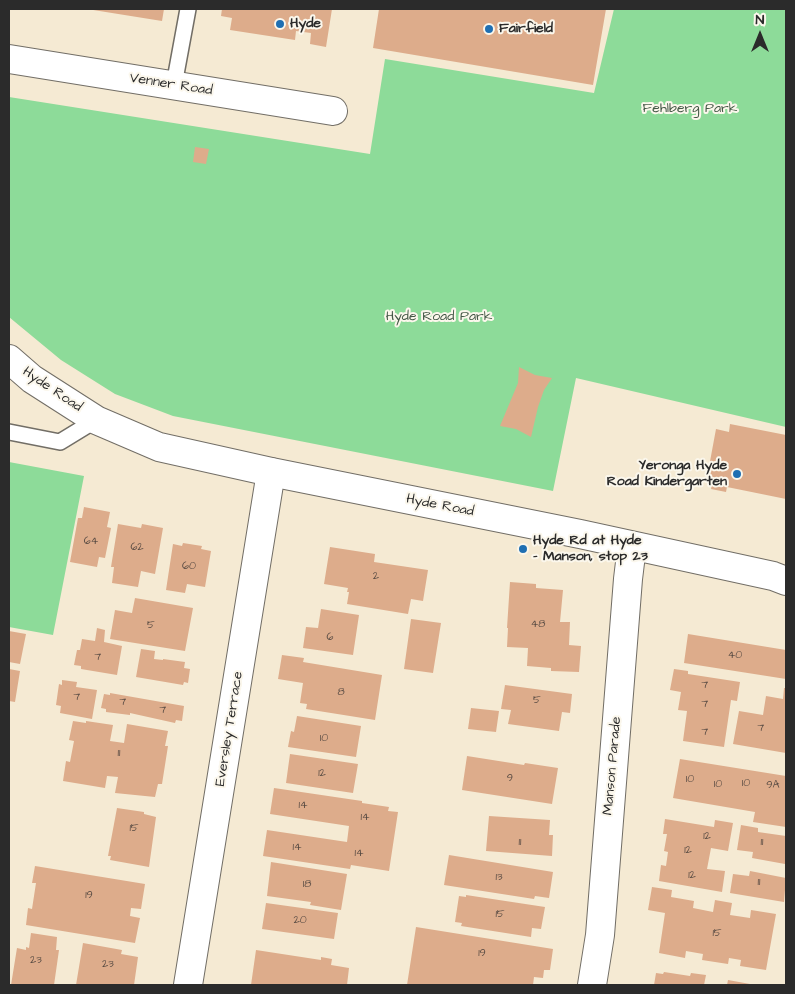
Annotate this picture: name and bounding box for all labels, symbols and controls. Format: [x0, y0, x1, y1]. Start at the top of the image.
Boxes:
north arrow [735, 10, 785, 60]
text: N [756, 10, 764, 30]
place label: Hyde [290, 16, 321, 32]
marker: Hyde [274, 18, 286, 30]
place label: Fairfield [499, 21, 553, 37]
marker: Fairfield [483, 23, 495, 35]
street label: Venner Road [128, 70, 214, 100]
park label: Fehlberg Park [643, 101, 737, 117]
park label: Hyde Road Park [386, 309, 492, 325]
street label: Hyde Road [19, 364, 85, 416]
place label: Yeronga Hyde Road Kindergarten [607, 458, 727, 491]
marker: Yeronga Hyde Road Kindergarten [731, 468, 743, 480]
street label: Hyde Road [405, 491, 475, 521]
place label: Hyde Rd at Hyde - Manson, stop 23 [533, 533, 648, 566]
house number: 64 [84, 535, 98, 549]
house number: 62 [130, 541, 144, 555]
marker: Hyde Rd at Hyde - Manson, stop 23 [517, 543, 529, 555]
house number: 60 [182, 560, 196, 574]
house number: 2 [373, 570, 379, 584]
house number: 48 [531, 618, 545, 632]
house number: 5 [147, 619, 155, 633]
house number: 6 [327, 631, 333, 645]
house number: 40 [728, 649, 742, 663]
house number: 7 [95, 651, 101, 665]
street label: Eversley Terrace [213, 670, 247, 788]
house number: 7 [702, 679, 708, 693]
house number: 8 [337, 686, 345, 700]
house number: 7 [74, 691, 80, 705]
house number: 5 [533, 694, 541, 708]
house number: 7 [120, 696, 126, 710]
house number: 7 [702, 698, 708, 712]
house number: 7 [160, 704, 166, 718]
street label: Manson Parade [600, 716, 626, 816]
house number: 7 [758, 722, 764, 736]
house number: 7 [702, 726, 708, 740]
house number: 10 [320, 732, 328, 746]
house number: 11 [118, 747, 120, 761]
house number: 12 [318, 767, 326, 781]
house number: 9 [507, 772, 513, 786]
house number: 10 [686, 773, 694, 787]
house number: 10 [742, 777, 750, 791]
house number: 10 [714, 778, 722, 792]
house number: 9A [766, 779, 780, 793]
house number: 14 [299, 799, 307, 813]
house number: 14 [361, 811, 369, 825]
house number: 15 [129, 822, 139, 836]
house number: 12 [703, 830, 711, 844]
house number: 11 [519, 836, 521, 850]
house number: 11 [761, 836, 763, 850]
house number: 14 [293, 841, 301, 855]
house number: 12 [684, 844, 692, 858]
house number: 14 [355, 847, 363, 861]
house number: 12 [688, 869, 696, 883]
house number: 13 [495, 871, 503, 885]
house number: 11 [758, 876, 760, 890]
house number: 18 [303, 878, 311, 892]
house number: 19 [85, 889, 93, 903]
house number: 15 [495, 908, 505, 922]
house number: 20 [293, 914, 307, 928]
house number: 15 [712, 927, 722, 941]
house number: 19 [478, 947, 486, 961]
house number: 23 [30, 954, 42, 968]
house number: 23 [102, 958, 114, 972]

